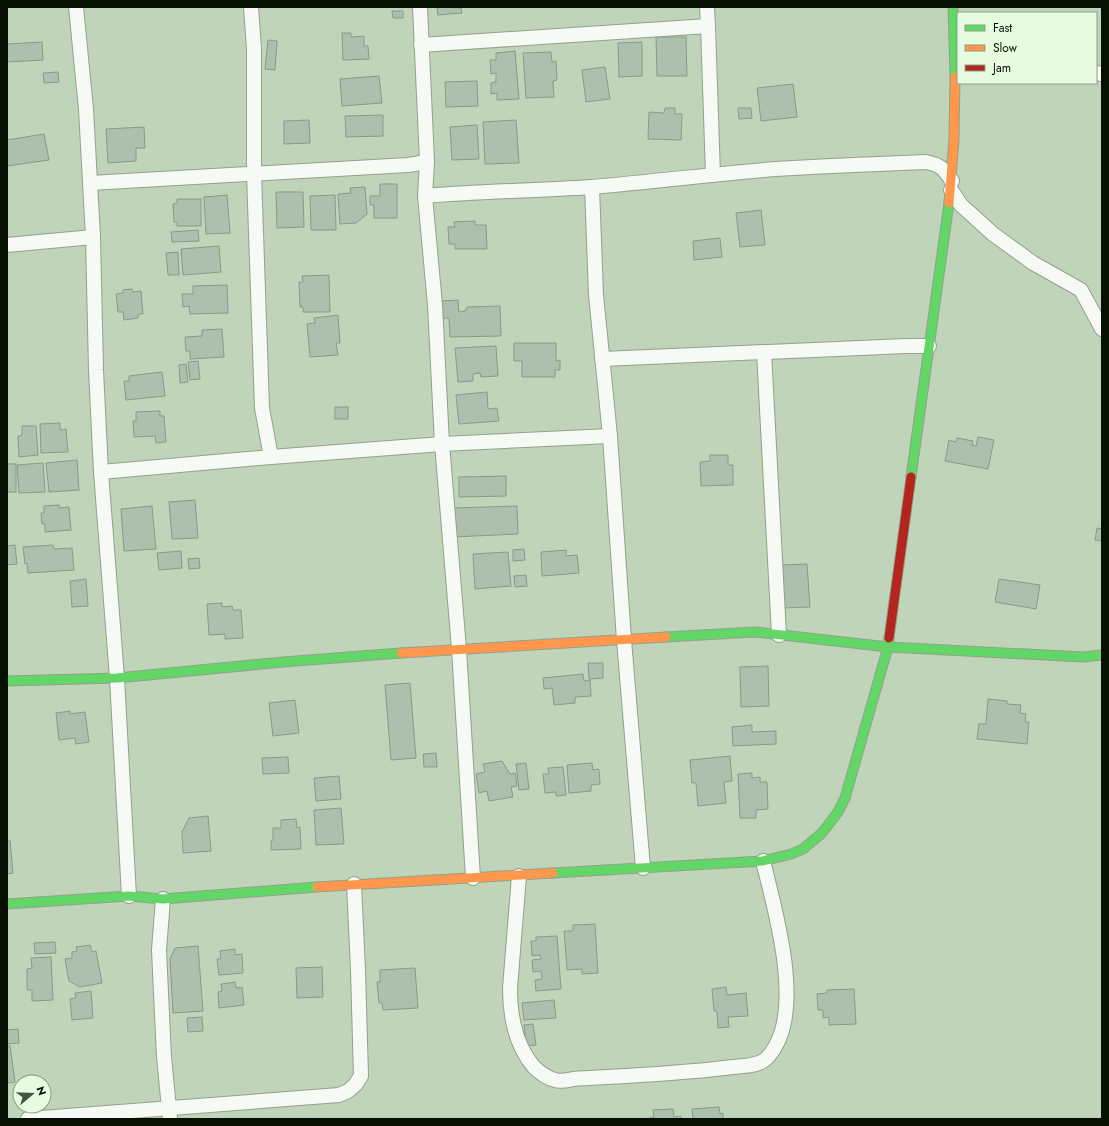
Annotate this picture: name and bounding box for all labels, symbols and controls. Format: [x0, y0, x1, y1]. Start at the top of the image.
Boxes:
legend [957, 12, 1097, 84]
text: Fast [993, 19, 1012, 37]
text: Slow [993, 39, 1018, 57]
text: Jam [991, 59, 1011, 77]
north arrow [12, 1074, 52, 1114]
text: N [32, 1084, 50, 1097]

